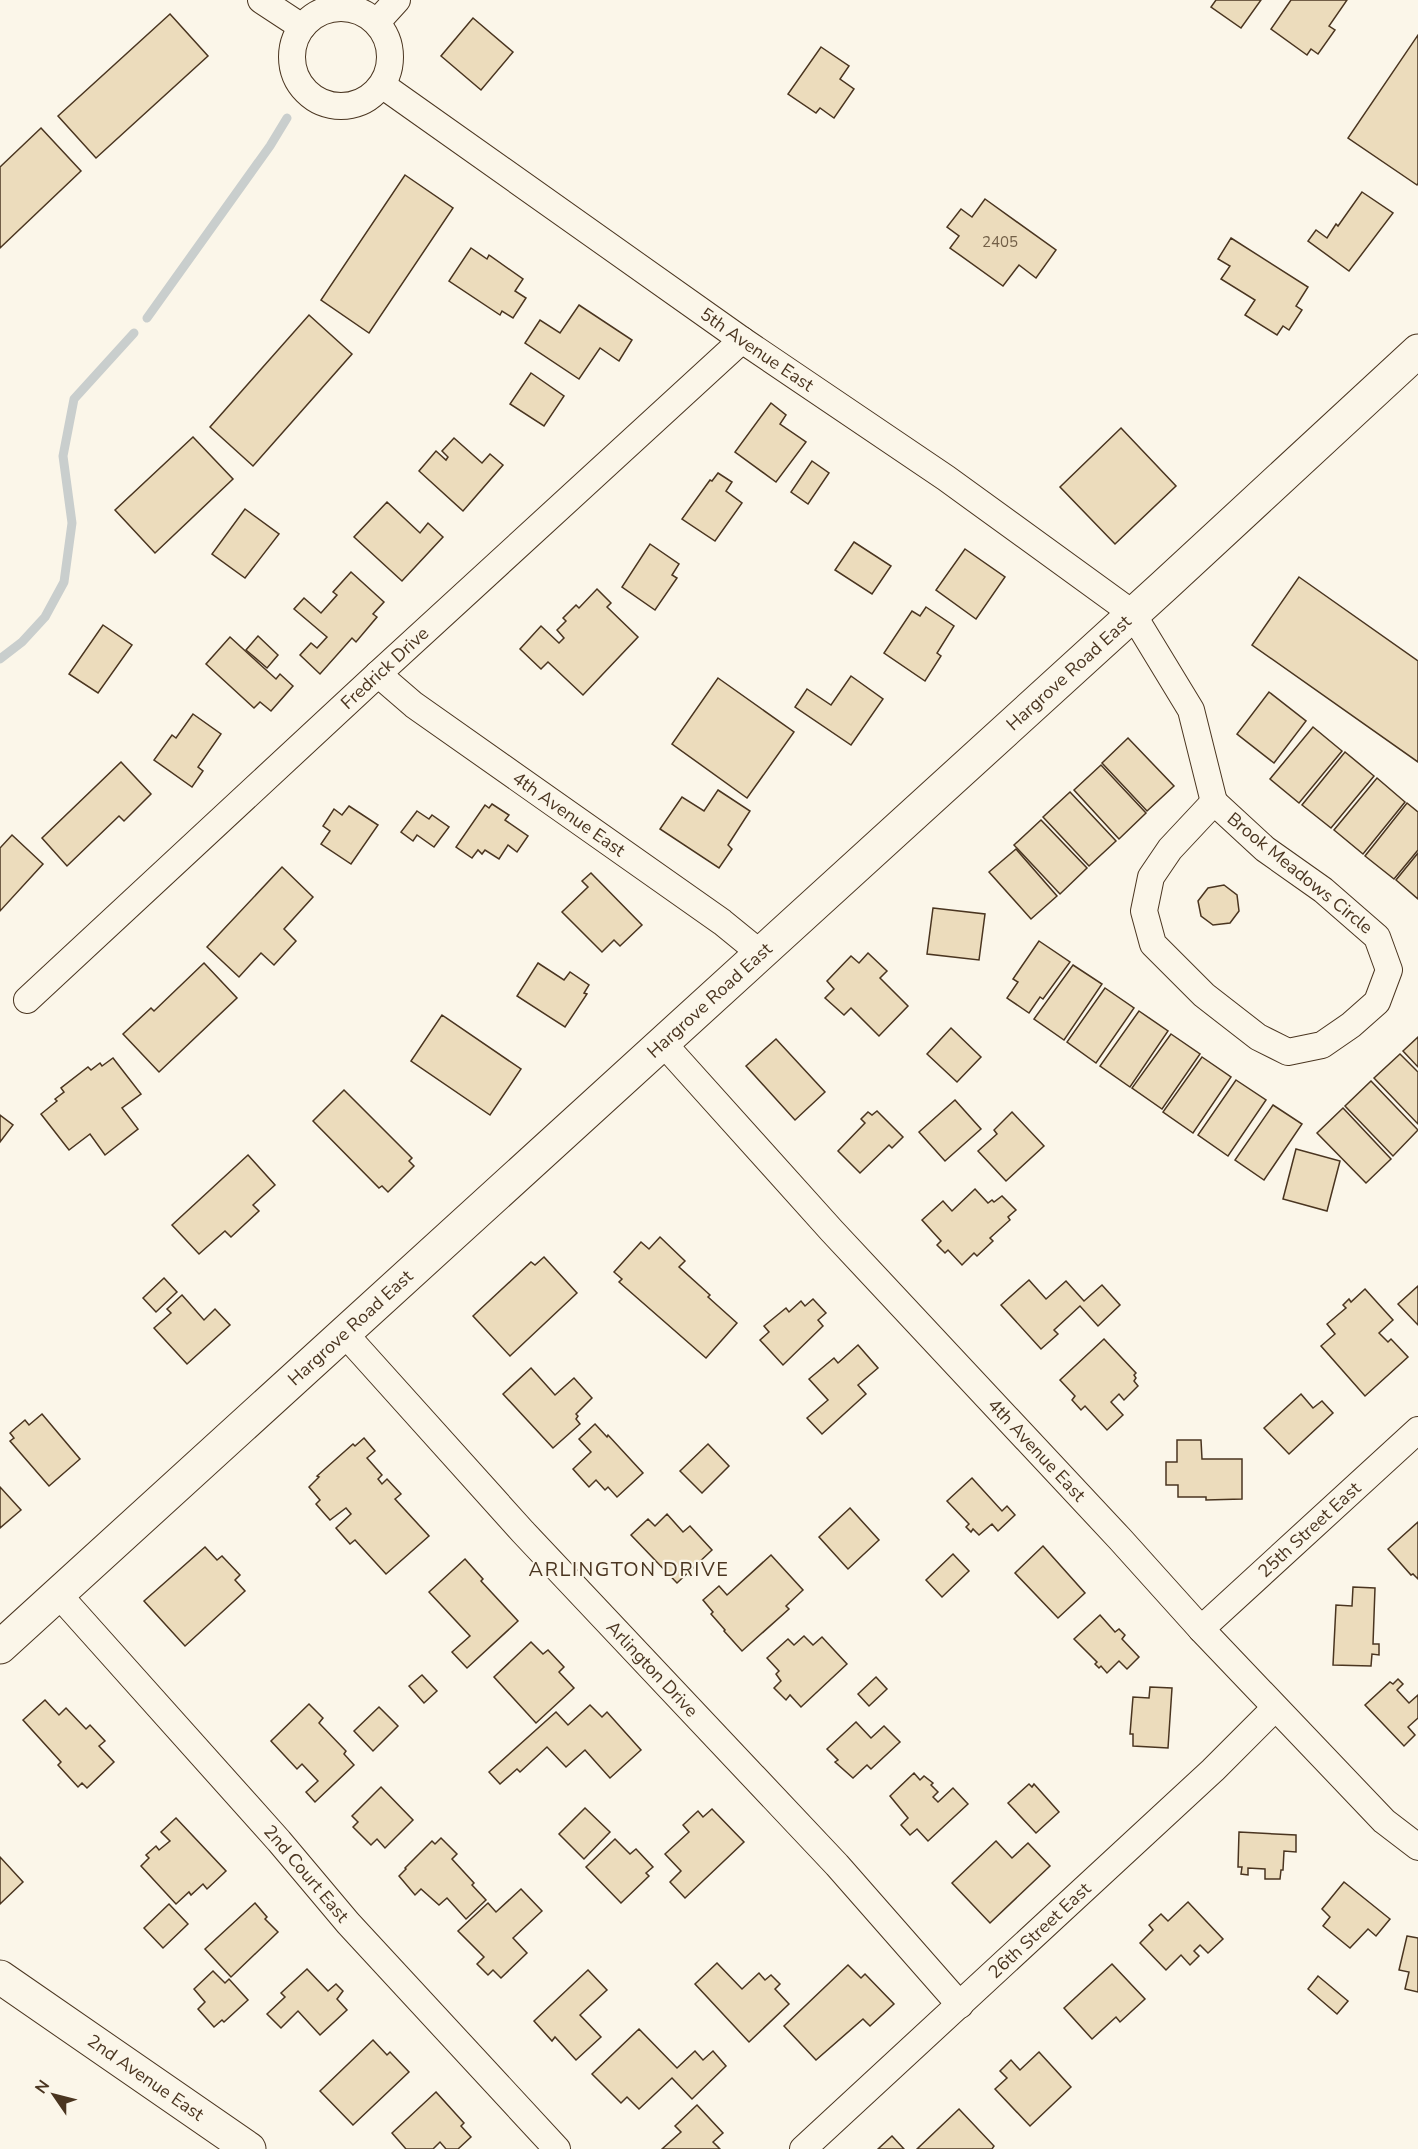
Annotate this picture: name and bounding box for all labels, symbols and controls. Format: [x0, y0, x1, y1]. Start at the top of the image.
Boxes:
house number: 2405 [982, 232, 1018, 252]
street label: 5th Avenue East [695, 302, 819, 398]
street label: Hargrove Road East [1001, 609, 1137, 736]
street label: Fredrick Drive [336, 621, 434, 715]
street label: 4th Avenue East [508, 766, 631, 863]
street label: Brook Meadows Circle [1222, 807, 1378, 939]
street label: Hargrove Road East [642, 937, 778, 1063]
street label: Hargrove Road East [283, 1264, 418, 1391]
street label: 4th Avenue East [983, 1393, 1091, 1507]
street label: 25th Street East [1253, 1476, 1366, 1583]
district label: ARLINGTON DRIVE [529, 1556, 729, 1583]
street label: Arlington Drive [601, 1616, 703, 1722]
street label: 2nd Court East [258, 1820, 355, 1928]
street label: 26th Street East [983, 1877, 1096, 1984]
street label: 2nd Avenue East [82, 2029, 209, 2127]
north arrow [24, 2065, 84, 2125]
text: N [30, 2076, 55, 2098]

